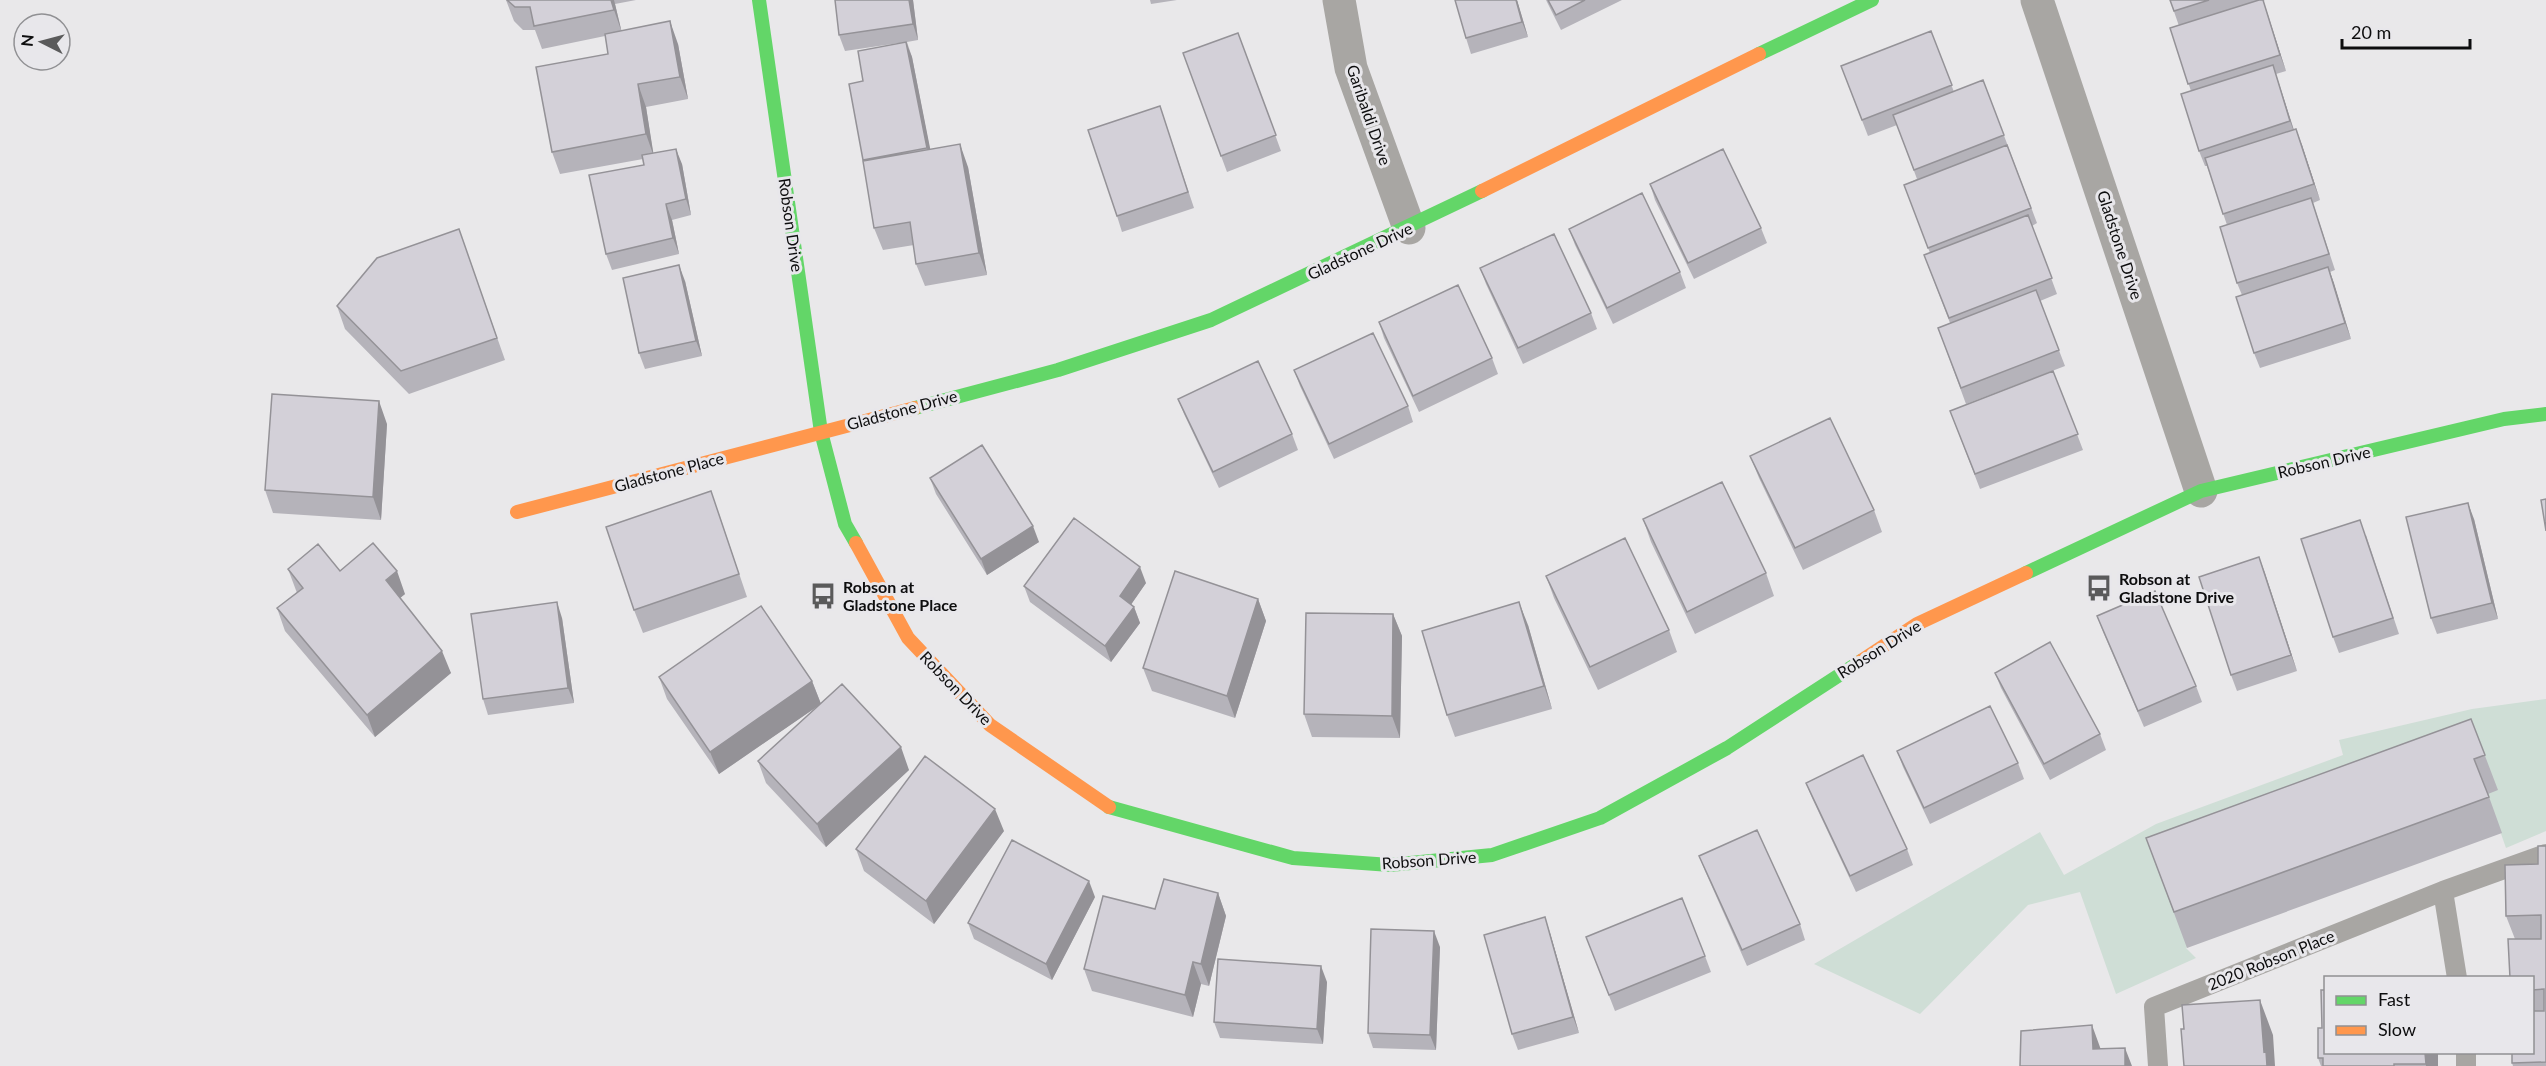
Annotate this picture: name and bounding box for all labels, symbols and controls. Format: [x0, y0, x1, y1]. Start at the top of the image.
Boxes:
north arrow [12, 12, 72, 72]
scale bar [2342, 12, 2470, 50]
text: 20 m [2351, 21, 2391, 43]
text: N [16, 33, 37, 48]
street label: Garibaldi Drive [1343, 62, 1396, 168]
street label: Robson Drive [775, 177, 807, 273]
street label: Gladstone Drive [2094, 188, 2147, 302]
street label: Gladstone Drive [1304, 218, 1415, 283]
street label: Gladstone Drive [845, 386, 959, 433]
street label: Robson Drive [2276, 442, 2372, 481]
street label: Gladstone Place [612, 448, 726, 495]
place label: Robson at Gladstone Drive [2119, 569, 2235, 606]
bus stop icon: Robson at Gladstone Drive [2084, 573, 2114, 603]
place label: Robson at Gladstone Place [843, 577, 958, 614]
bus stop icon: Robson at Gladstone Place [808, 581, 838, 611]
street label: Robson Drive [1834, 615, 1924, 682]
street label: Robson Drive [917, 647, 996, 728]
street label: Robson Drive [1381, 847, 1477, 872]
street label: 2020 Robson Place [2205, 925, 2337, 994]
legend [2324, 976, 2534, 1054]
text: Fast [2378, 988, 2411, 1010]
text: Slow [2378, 1018, 2416, 1040]

